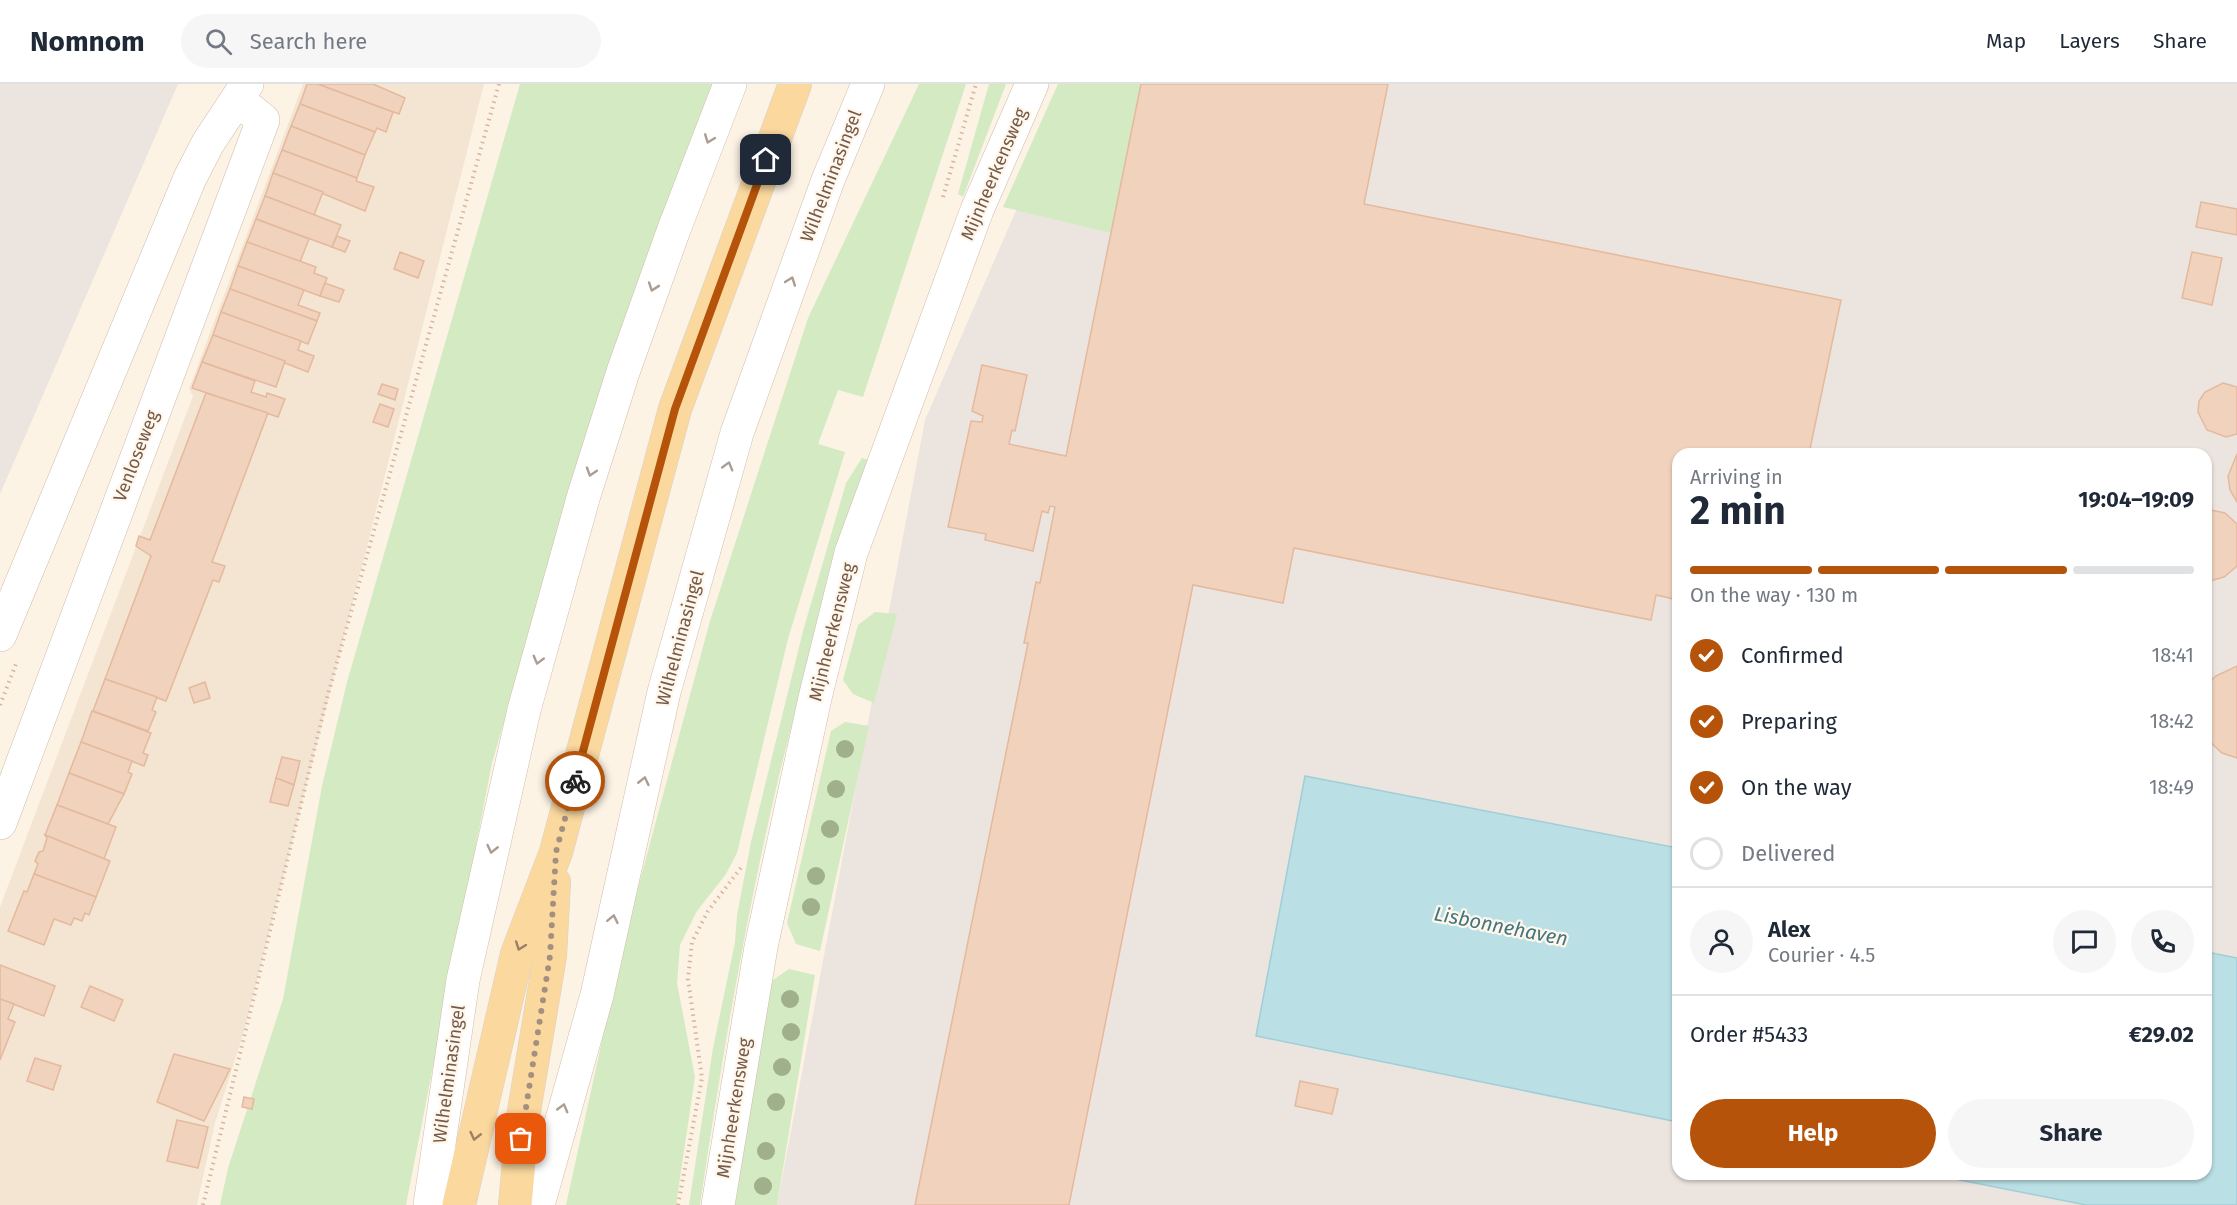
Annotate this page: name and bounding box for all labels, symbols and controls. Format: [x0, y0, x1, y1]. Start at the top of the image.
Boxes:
search box [181, 14, 601, 68]
text: Nomnom [30, 25, 145, 58]
icon: search [202, 25, 235, 58]
text: Search here [250, 28, 367, 55]
text: Map [1986, 28, 2026, 54]
text: Layers [2059, 28, 2120, 54]
text: Share [2153, 28, 2207, 54]
street label: Mijnheerkensweg [956, 104, 1032, 243]
street label: Wilhelminasingel [796, 107, 866, 245]
one-way arrow [704, 132, 716, 143]
pin [740, 134, 791, 185]
icon: home [749, 143, 782, 176]
one-way arrow [784, 276, 797, 287]
one-way arrow [648, 281, 661, 292]
street label: Venloseweg [109, 407, 164, 505]
one-way arrow [721, 461, 733, 472]
text: Arriving in [1690, 465, 1783, 489]
one-way arrow [586, 466, 599, 477]
text: 19:04–19:09 [2078, 486, 2194, 513]
text: 2 min [1690, 488, 1786, 534]
street label: Mijnheerkensweg [804, 560, 860, 703]
street label: Wilhelminasingel [651, 568, 709, 708]
text: On the way · 130 m [1690, 583, 1858, 607]
icon: check [1690, 639, 1723, 672]
text: Confirmed [1741, 642, 1844, 669]
text: 18:41 [2151, 643, 2194, 667]
one-way arrow [532, 655, 545, 665]
icon: check [1690, 705, 1723, 738]
text: Preparing [1741, 708, 1837, 735]
text: 18:42 [2149, 709, 2194, 733]
courier [545, 751, 605, 811]
icon: bike [559, 765, 592, 798]
icon: check [1690, 771, 1723, 804]
text: On the way [1741, 774, 1852, 801]
text: 18:49 [2149, 775, 2194, 799]
one-way arrow [636, 776, 649, 786]
text: Delivered [1741, 840, 1836, 867]
one-way arrow [487, 844, 500, 854]
water label: Lisbonnehaven [1432, 901, 1570, 951]
button: person [1690, 910, 1753, 973]
button: chat [2053, 910, 2116, 973]
button: phone [2131, 910, 2194, 973]
one-way arrow [606, 915, 619, 925]
text: Alex [1768, 916, 1811, 943]
one-way arrow [515, 940, 527, 951]
text: Courier · 4.5 [1768, 943, 1875, 967]
street label: Wilhelminasingel [428, 1003, 470, 1145]
text: Order #5433 [1690, 1021, 1808, 1048]
text: €29.02 [2129, 1021, 2194, 1048]
street label: Mijnheerkensweg [712, 1036, 756, 1180]
button: Help [1690, 1099, 1936, 1168]
button: Share [1948, 1099, 2194, 1168]
one-way arrow [556, 1103, 568, 1114]
pin [495, 1113, 546, 1164]
icon: bag [504, 1122, 537, 1155]
one-way arrow [470, 1131, 483, 1141]

